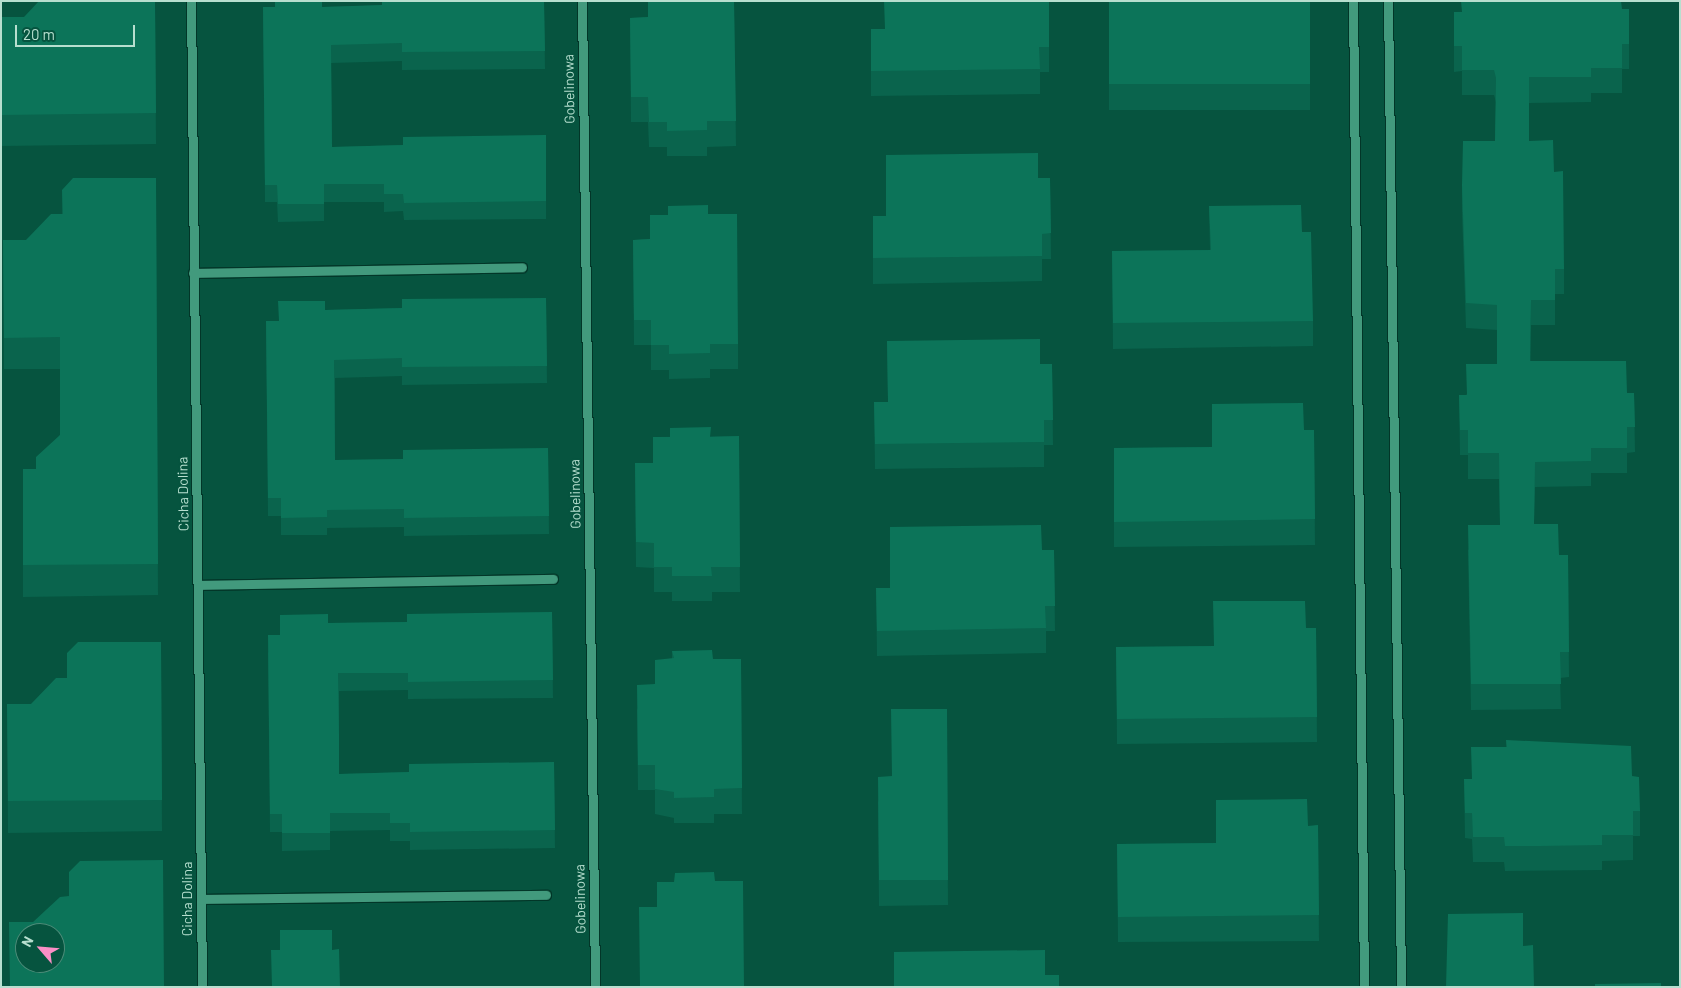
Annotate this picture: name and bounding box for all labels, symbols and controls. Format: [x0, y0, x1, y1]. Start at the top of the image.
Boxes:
scale bar [18, 15, 138, 47]
text: 20 m [23, 25, 55, 43]
street label: Gobelinowa [560, 54, 578, 124]
street label: Cicha Dolina [174, 457, 192, 531]
street label: Gobelinowa [566, 459, 584, 529]
street label: Cicha Dolina [179, 862, 195, 936]
street label: Gobelinowa [571, 864, 589, 934]
north arrow [15, 923, 65, 973]
text: N [17, 933, 37, 949]

